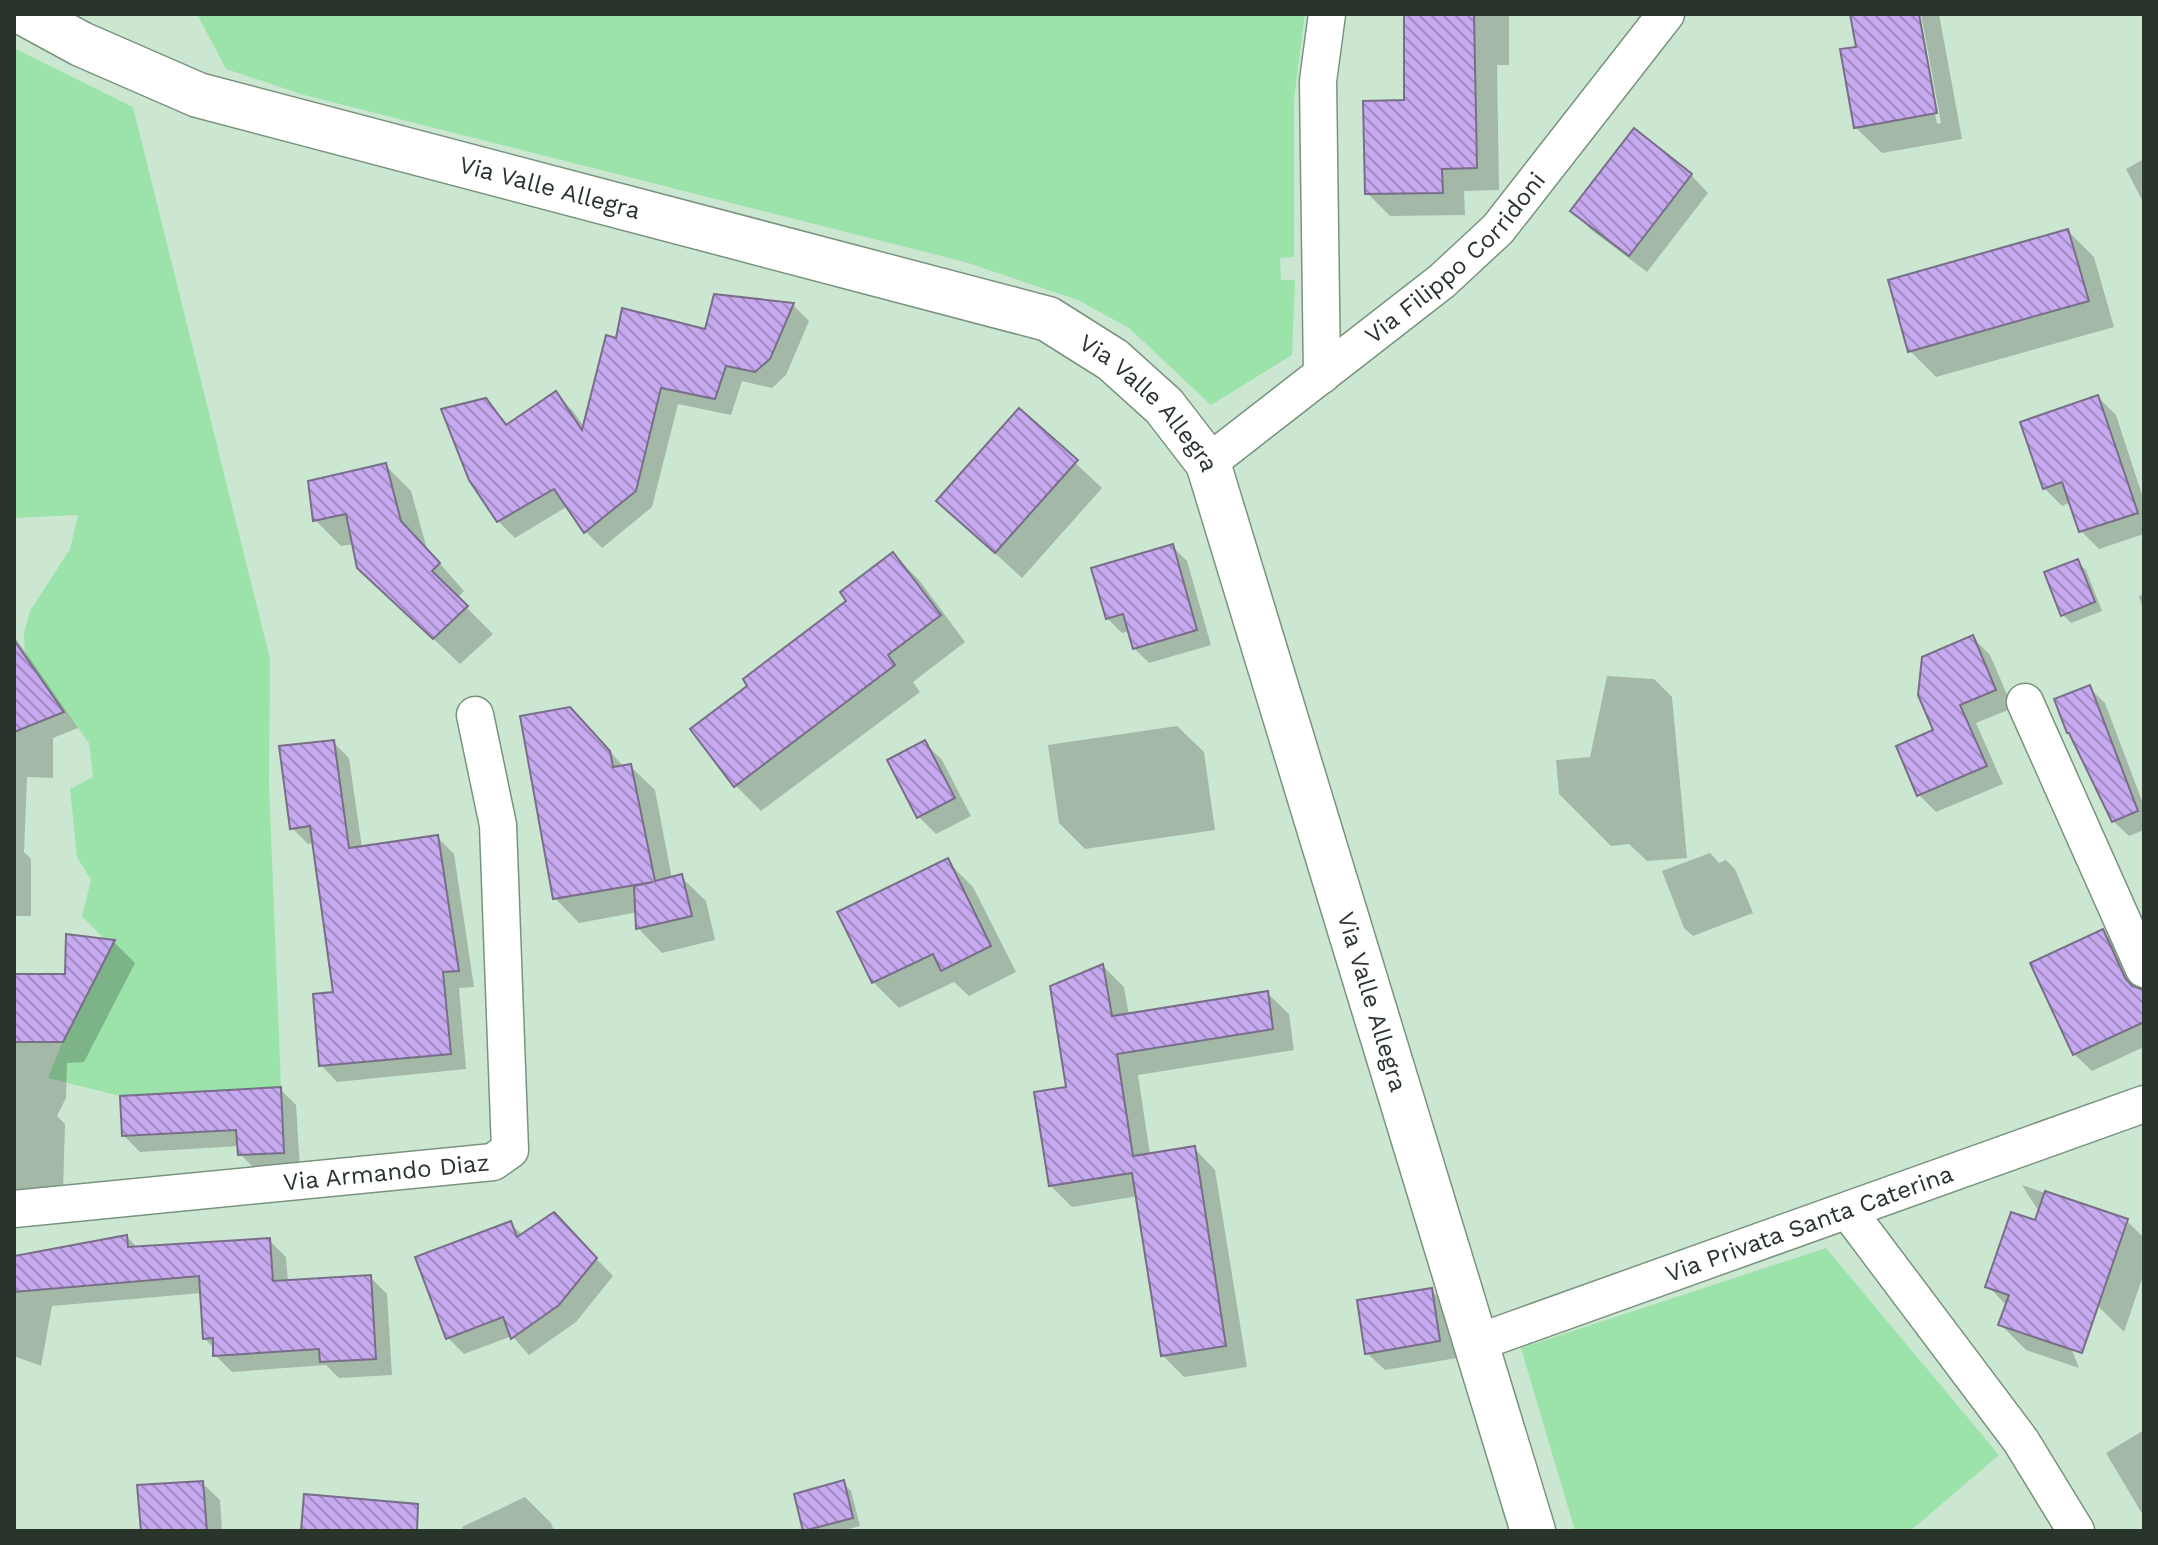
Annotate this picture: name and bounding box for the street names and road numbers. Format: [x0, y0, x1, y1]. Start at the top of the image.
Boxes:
street label: Via Valle Allegra [456, 150, 643, 225]
street label: Via Filippo Corridoni [1360, 167, 1551, 350]
street label: Via Valle Allegra [1074, 328, 1224, 475]
street label: Via Valle Allegra [1331, 909, 1412, 1095]
street label: Via Armando Diaz [282, 1148, 491, 1197]
street label: Via Privata Santa Caterina [1662, 1159, 1957, 1288]

